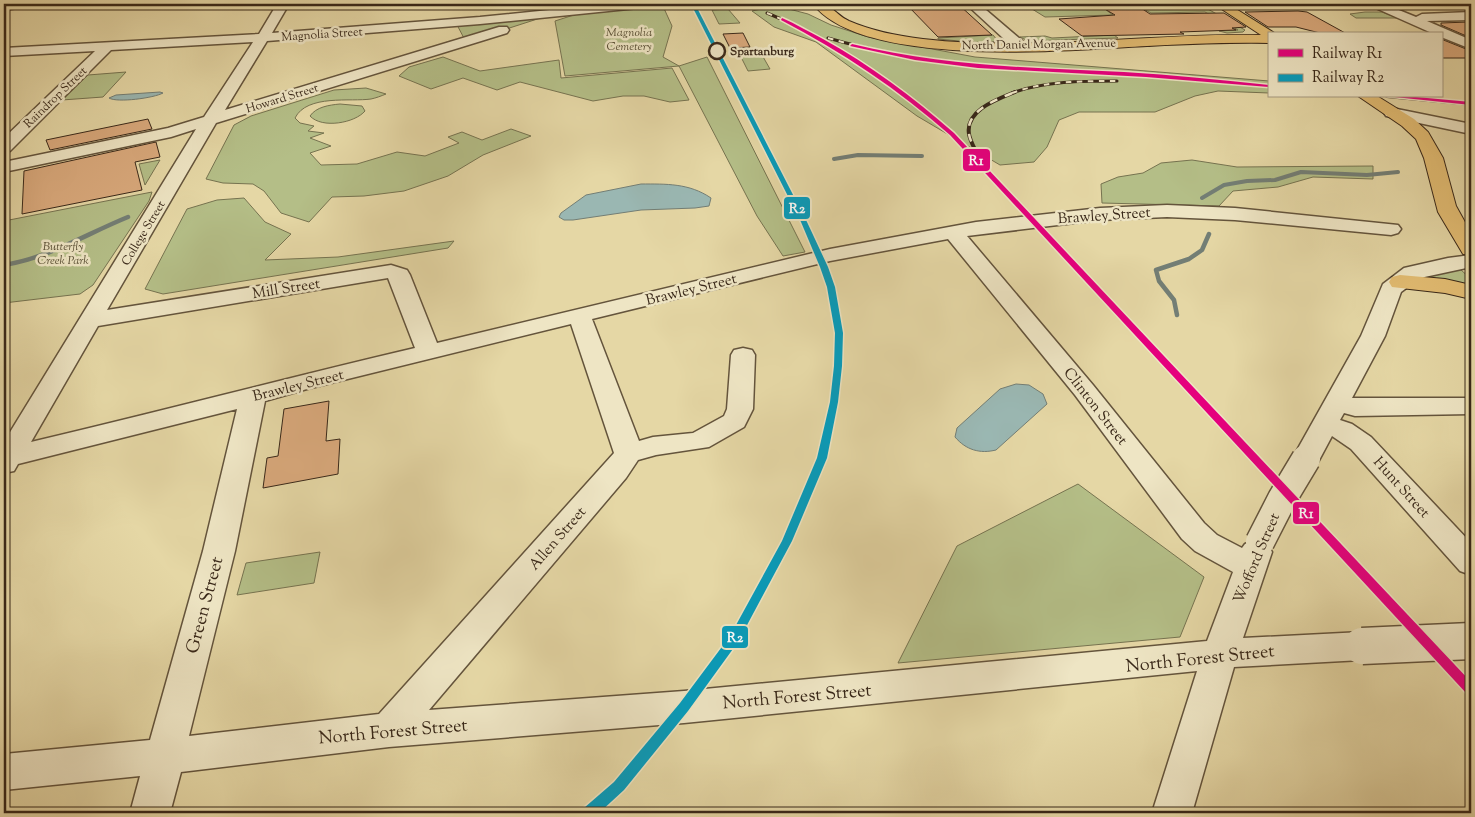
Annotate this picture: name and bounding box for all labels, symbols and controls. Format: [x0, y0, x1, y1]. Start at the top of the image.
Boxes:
street label: Magnolia Street [281, 23, 363, 47]
park label: Magnolia Cemetery [606, 24, 652, 56]
legend [1268, 32, 1442, 98]
street label: North Daniel Morgan Avenue [962, 35, 1117, 55]
marker: Spartanburg [708, 42, 726, 60]
place label: Spartanburg [730, 43, 794, 61]
text: Railway R1 [1312, 44, 1382, 65]
street label: Raindrop Street [20, 63, 92, 133]
text: Railway R2 [1312, 68, 1384, 89]
street label: Howard Street [244, 79, 321, 119]
line badge: R1 [962, 148, 991, 172]
text: R1 [969, 152, 984, 172]
line badge: R2 [783, 196, 811, 220]
street label: College Street [117, 198, 170, 269]
text: R2 [789, 200, 806, 220]
street label: Brawley Street [1057, 203, 1151, 230]
park label: Butterfly Creek Park [37, 238, 89, 270]
street label: Brawley Street [644, 269, 739, 312]
street label: Mill Street [251, 274, 322, 305]
street label: Clinton Street [1058, 364, 1132, 450]
street label: Brawley Street [251, 365, 346, 408]
street label: Hunt Street [1368, 453, 1434, 523]
line badge: R1 [1292, 501, 1320, 525]
street label: Allen Street [525, 503, 592, 575]
text: R1 [1299, 505, 1314, 525]
street label: Wofford Street [1229, 510, 1286, 607]
street label: Green Street [181, 554, 231, 657]
line badge: R2 [721, 625, 749, 649]
text: R2 [727, 629, 744, 649]
street label: North Forest Street [1125, 639, 1276, 681]
street label: North Forest Street [722, 679, 873, 717]
street label: North Forest Street [318, 714, 469, 752]

